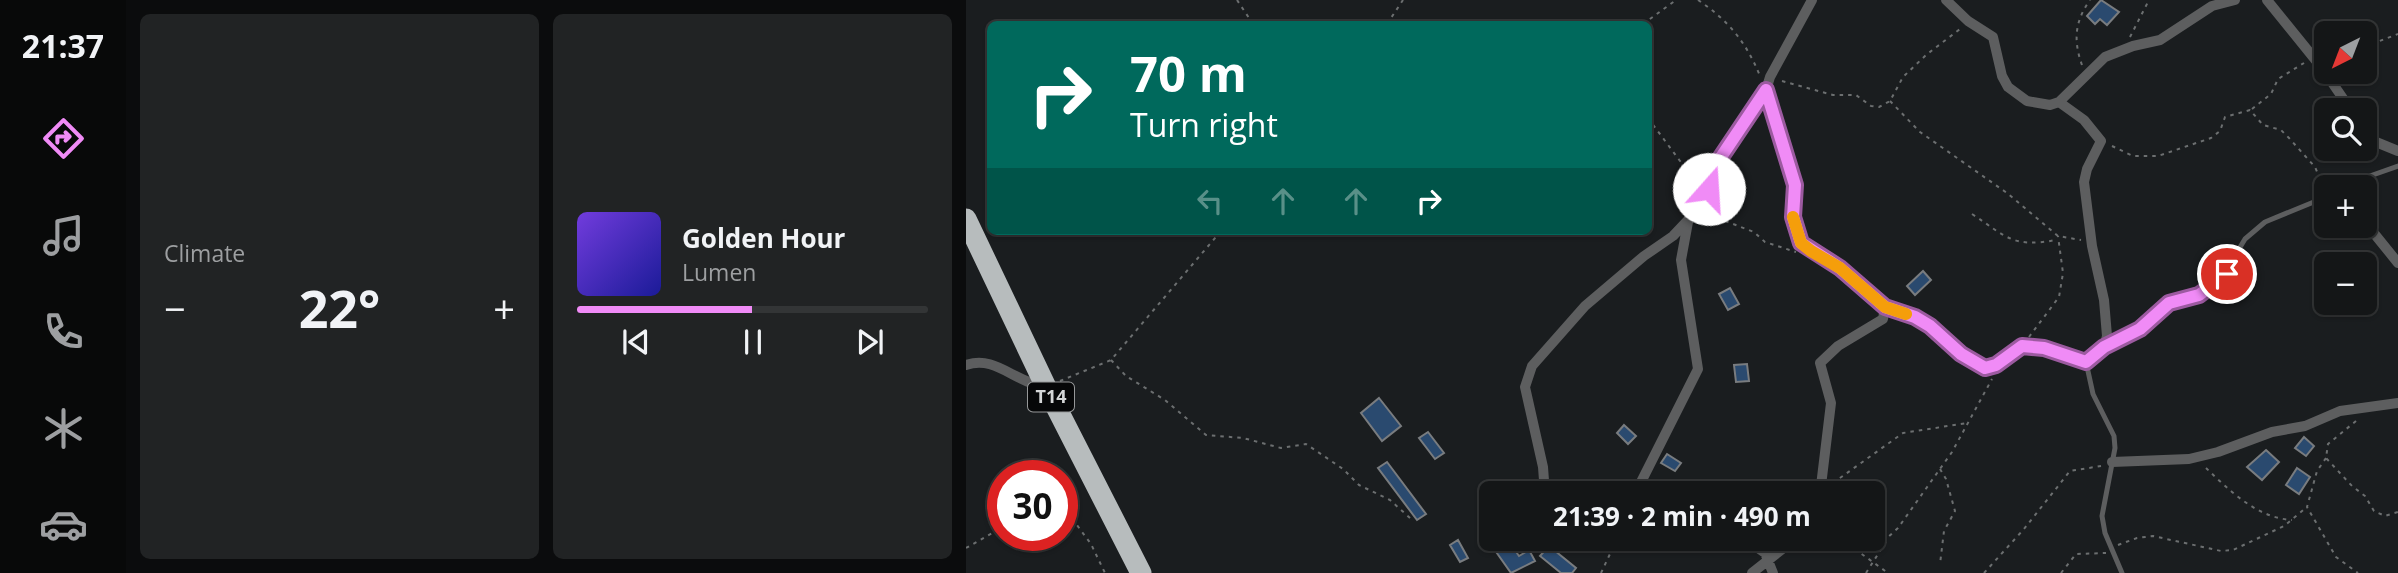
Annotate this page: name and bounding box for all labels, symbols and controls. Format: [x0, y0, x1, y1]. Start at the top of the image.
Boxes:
north arrow [2314, 21, 2376, 84]
map controls [2314, 21, 2377, 315]
text: 21:37 [22, 24, 104, 67]
text: 70 m [1130, 40, 1247, 106]
icon: right [1015, 49, 1106, 140]
button: search [2314, 98, 2377, 161]
text: Turn right [1130, 103, 1278, 146]
icon: directions [39, 114, 88, 163]
position arrow [1672, 152, 1746, 226]
button: + [2314, 175, 2377, 238]
icon: left [1191, 182, 1229, 220]
icon: ahead [1264, 182, 1302, 220]
icon: ahead [1337, 182, 1375, 220]
icon: right [1410, 182, 1448, 220]
icon: music [39, 211, 88, 260]
text: Golden Hour [682, 220, 845, 256]
text: Climate [164, 237, 245, 269]
pin [2197, 244, 2257, 304]
button: − [2314, 252, 2377, 315]
icon: arrive [2208, 255, 2246, 293]
text: Lumen [682, 256, 756, 288]
text: 22° [299, 272, 380, 343]
text: − [164, 282, 186, 334]
text: + [493, 282, 515, 334]
icon: phone [39, 307, 88, 356]
icon: previous [617, 323, 655, 361]
icon: pause [734, 323, 772, 361]
icon: next [851, 323, 889, 361]
road number: T14 [1028, 382, 1074, 412]
icon: climate [39, 404, 88, 453]
speed limit sign: 30 [987, 460, 1078, 551]
text: 21:39 · 2 min · 490 m [1553, 498, 1811, 534]
icon: car [39, 500, 88, 549]

